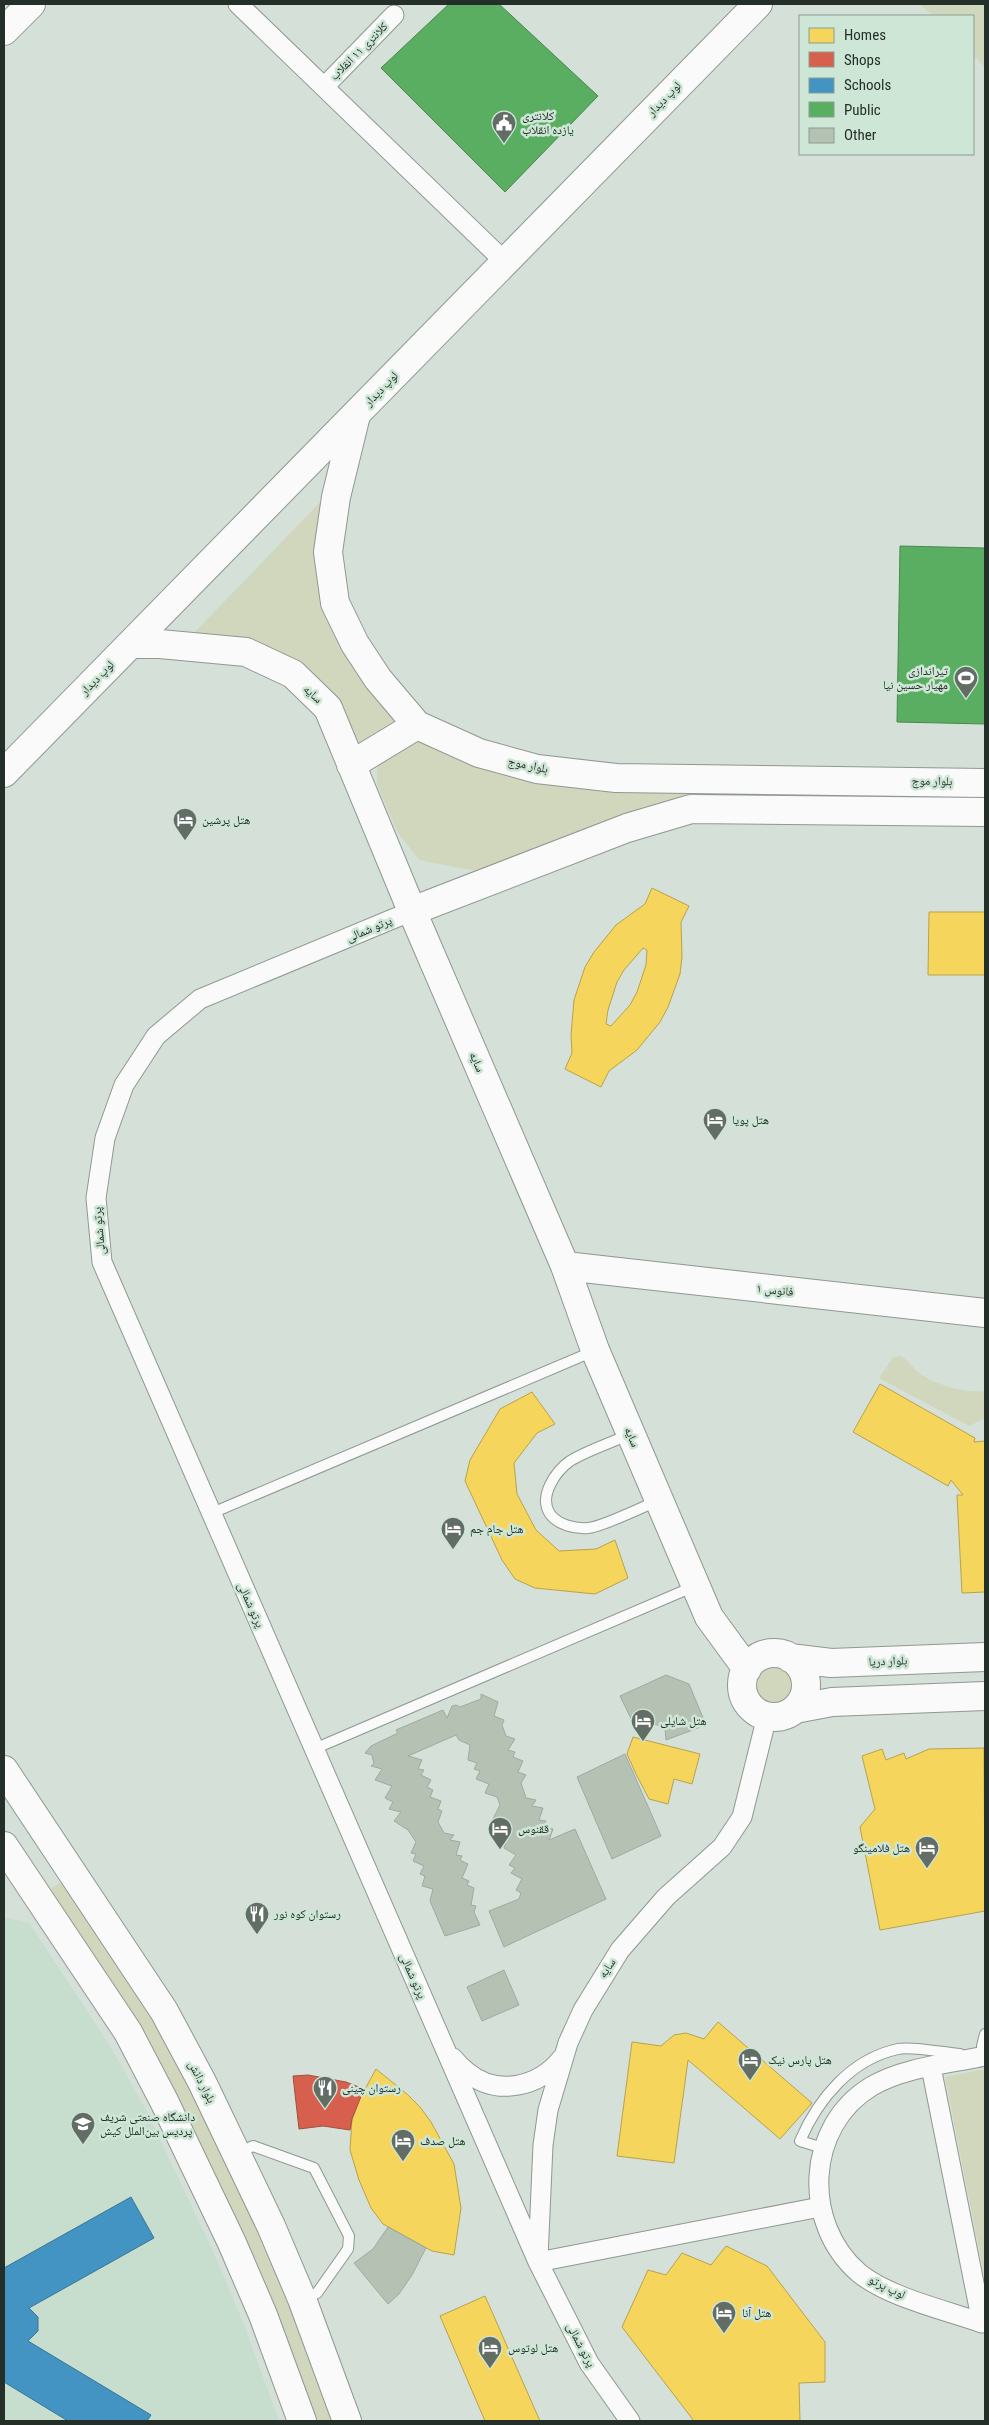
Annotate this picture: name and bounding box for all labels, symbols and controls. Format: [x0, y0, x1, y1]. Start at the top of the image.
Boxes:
legend [799, 15, 974, 155]
street label: کلانتری ۱۱ انقلاب [327, 19, 391, 83]
text: Homes [844, 26, 886, 44]
text: Shops [844, 51, 881, 69]
text: Schools [844, 76, 891, 94]
street label: لوپ دیدار [644, 79, 684, 120]
text: Public [844, 101, 881, 119]
place label: کلانتری یازده انقلاب [522, 109, 574, 137]
public building icon: کلانتری یازده انقلاب [491, 110, 517, 144]
text: Other [844, 126, 877, 144]
street label: لوپ دیدار [361, 369, 401, 410]
street label: لوپ دیدار [77, 658, 117, 699]
place label: تیراندازی مهیار حسین نیا [883, 664, 948, 692]
sports icon: تیراندازی مهیار حسین نیا [953, 665, 979, 699]
street label: سایه [301, 682, 325, 706]
street label: بلوار موج [506, 754, 549, 776]
street label: بلوار موج [911, 774, 953, 789]
hotel icon: هتل پرشین [172, 807, 198, 841]
place label: هتل پرشین [202, 813, 250, 827]
street label: پرتو شمالی [344, 913, 394, 945]
street label: سایه [466, 1050, 487, 1074]
hotel icon: هتل پویا [702, 1107, 728, 1141]
place label: هتل پویا [732, 1113, 769, 1127]
street label: پرتو شمالی [90, 1206, 108, 1256]
street label: فانوس ۱ [756, 1281, 794, 1299]
street label: سایه [621, 1425, 642, 1449]
hotel icon: هتل جام جم [440, 1516, 466, 1550]
place label: هتل جام جم [470, 1522, 524, 1537]
street label: پرتو شمالی [235, 1580, 267, 1630]
street label: بلوار دریا [868, 1653, 908, 1669]
hotel icon: هتل شایلی [630, 1708, 656, 1742]
place label: هتل شایلی [660, 1714, 707, 1728]
hotel icon: ققنوس [487, 1816, 513, 1850]
place label: ققنوس [518, 1822, 549, 1836]
hotel icon: هتل فلامینگو [914, 1835, 940, 1869]
place label: هتل فلامینگو [853, 1841, 910, 1855]
restaurant icon: رستوان کوه نور [244, 1901, 270, 1935]
place label: رستوان کوه نور [273, 1907, 341, 1921]
street label: پرتو شمالی [397, 1951, 429, 2001]
street label: سایه [595, 1956, 619, 1981]
hotel icon: هتل پارس نیک [737, 2047, 763, 2081]
place label: هتل پارس نیک [768, 2053, 832, 2067]
street label: بلوار دانش [185, 2059, 219, 2106]
restaurant icon: رستوان چینی [312, 2075, 338, 2109]
place label: رستوان چینی [342, 2081, 401, 2095]
place label: دانشگاه صنعتی شریف پردیس بین‌الملل کیش [100, 2110, 195, 2138]
school or university icon: دانشگاه صنعتی شریف پردیس بین‌الملل کیش [70, 2111, 96, 2145]
hotel icon: هتل صدف [390, 2128, 416, 2162]
place label: هتل صدف [420, 2134, 466, 2148]
street label: لوپ پرتو [866, 2272, 908, 2302]
hotel icon: هتل آنا [711, 2300, 737, 2334]
place label: هتل آنا [742, 2306, 771, 2320]
street label: پرتو شمالی [563, 2320, 599, 2370]
hotel icon: هتل لوتوس [477, 2335, 503, 2369]
place label: هتل لوتوس [508, 2341, 558, 2355]

